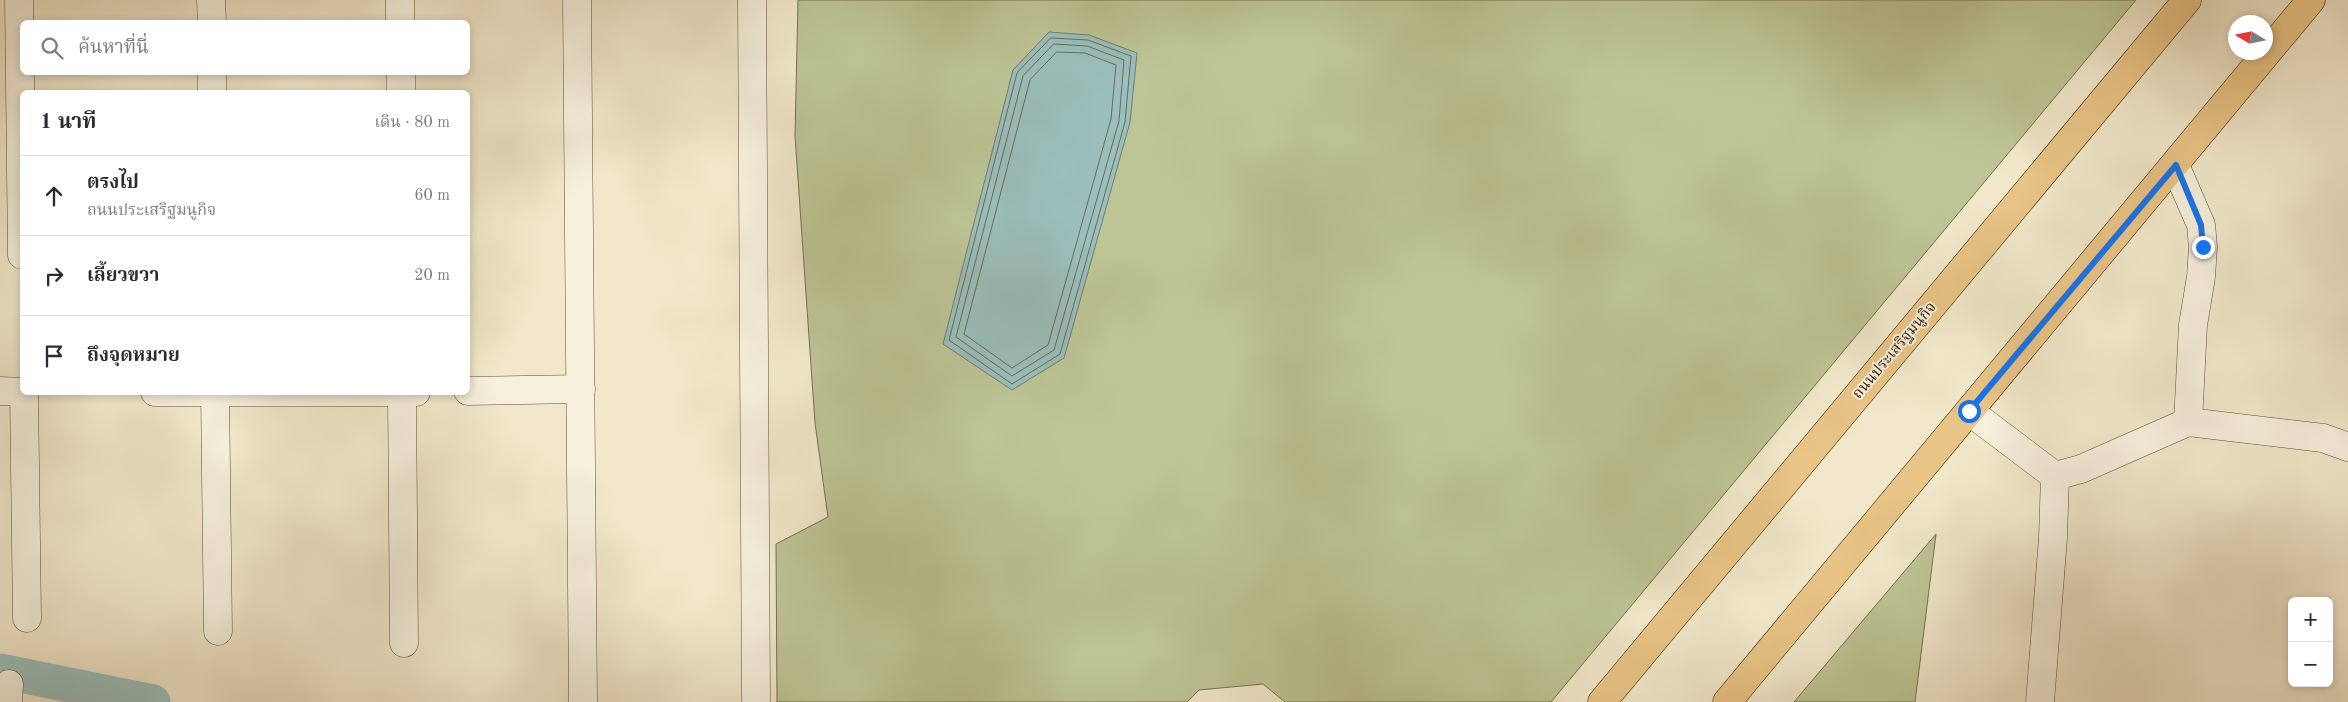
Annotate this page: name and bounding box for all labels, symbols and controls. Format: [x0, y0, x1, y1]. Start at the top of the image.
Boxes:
north arrow [2228, 15, 2273, 60]
search box [20, 20, 470, 75]
icon: search [38, 34, 66, 62]
text: ค้นหาที่นี่ [78, 39, 149, 58]
text: 1 นาที [40, 112, 96, 133]
text: เดิน · 80 m [375, 115, 450, 131]
text: ตรงไป [87, 174, 139, 193]
icon: ahead [40, 182, 68, 210]
text: 60 m [414, 188, 450, 204]
text: ถนนประเสริฐมนูกิจ [87, 203, 216, 219]
route end [2192, 236, 2215, 259]
icon: right [40, 262, 68, 290]
text: เลี้ยวขวา [87, 267, 159, 286]
text: 20 m [414, 268, 450, 284]
street label: ถนนประเสริฐมนูกิจ [1849, 299, 1940, 403]
icon: arrive [40, 342, 68, 370]
text: ถึงจุดหมาย [87, 347, 180, 366]
route start [1958, 400, 1981, 423]
map controls [2288, 597, 2333, 687]
button: + [2288, 597, 2333, 642]
button: − [2288, 642, 2333, 687]

